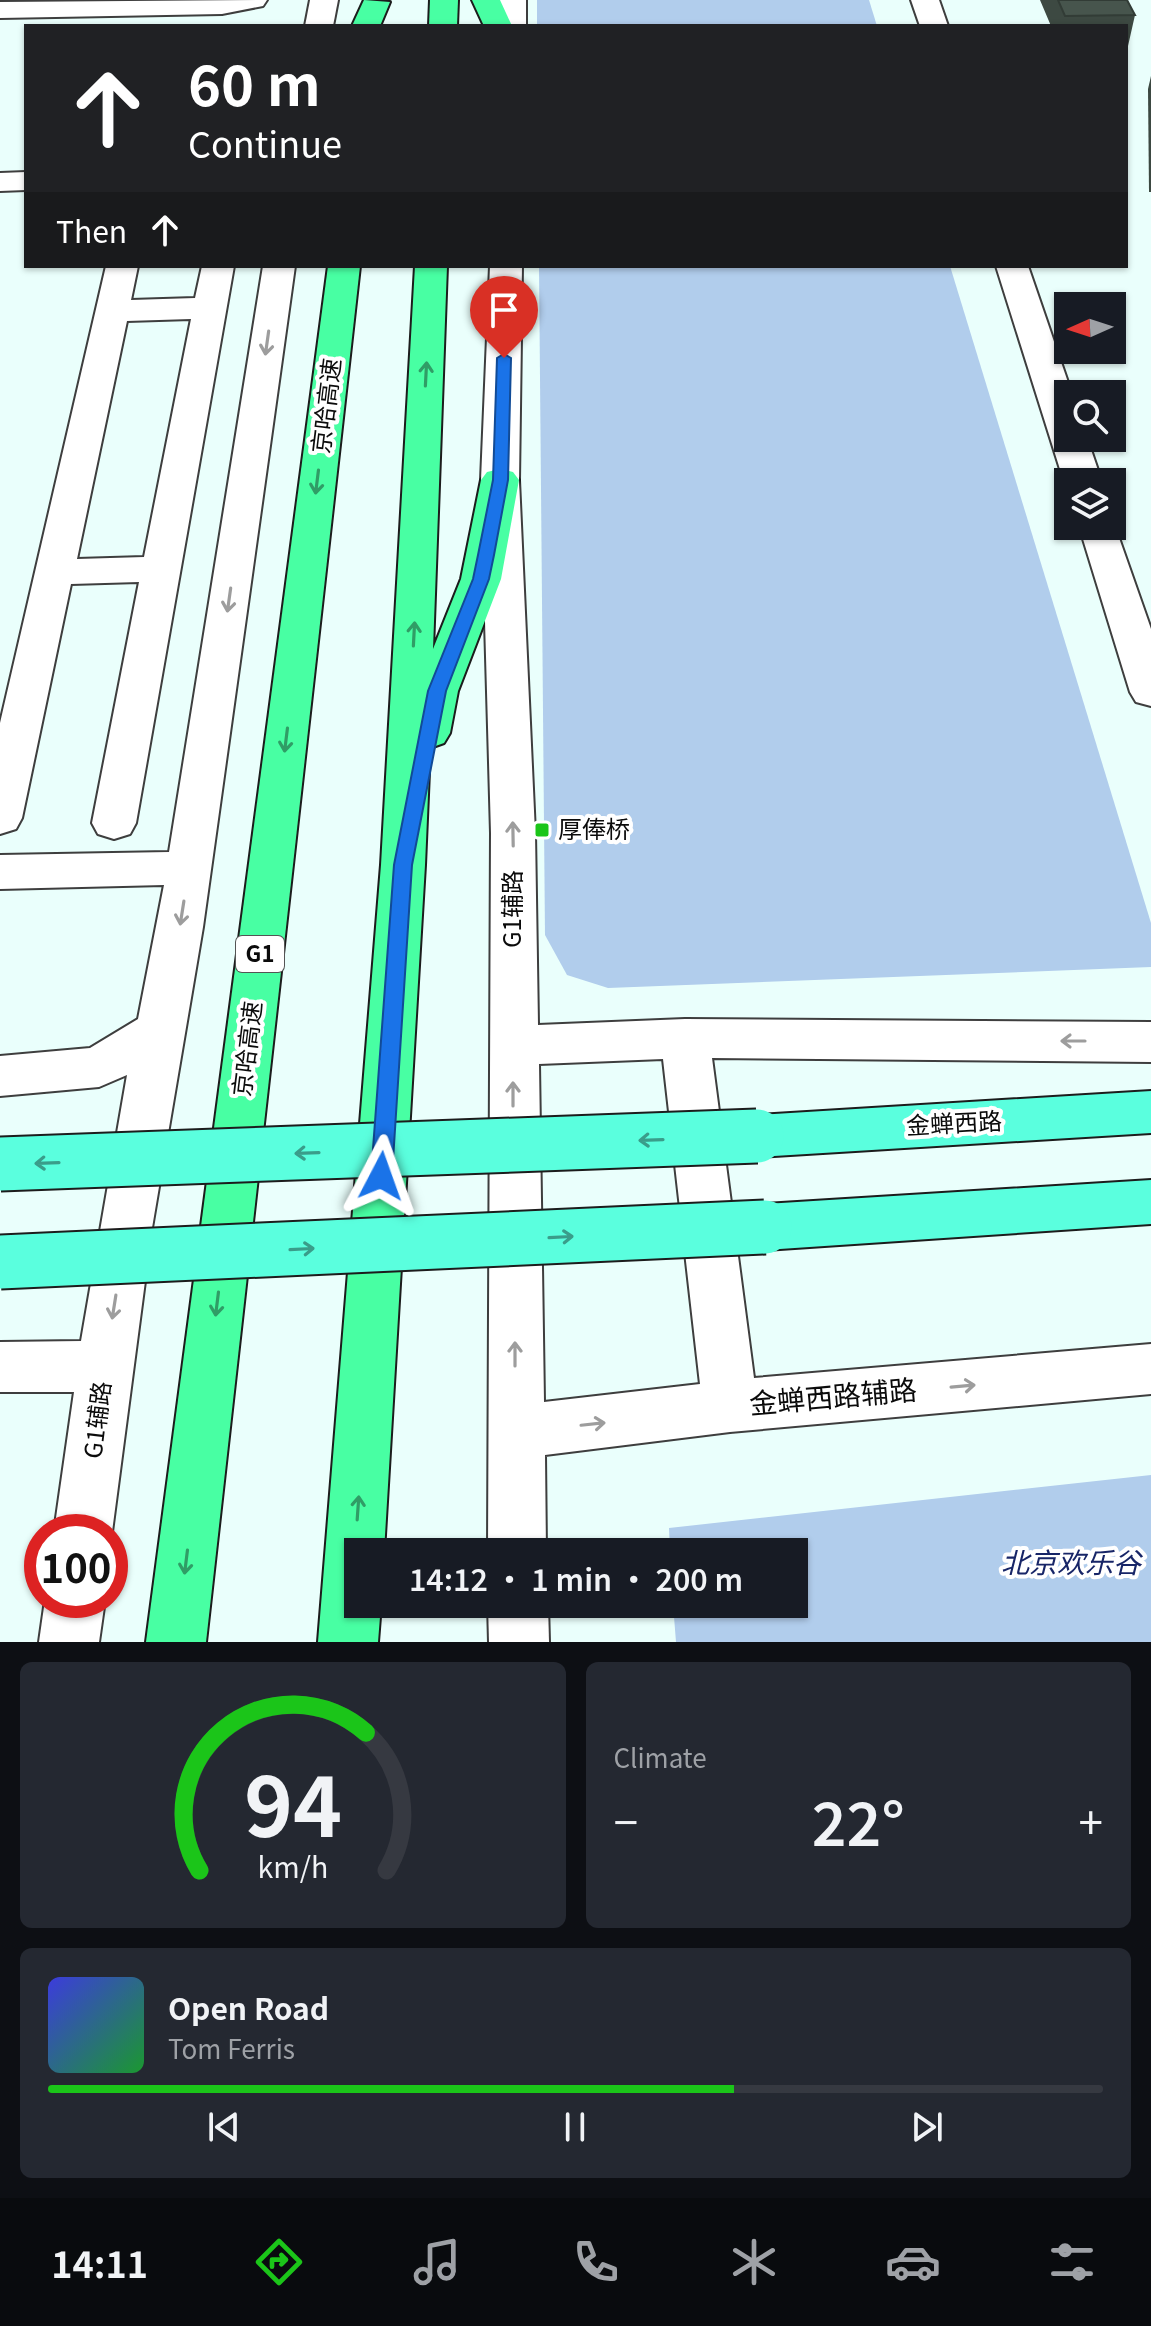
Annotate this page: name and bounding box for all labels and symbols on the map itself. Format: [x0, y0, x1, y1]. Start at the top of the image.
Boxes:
pin [470, 276, 538, 358]
north arrow [1054, 292, 1126, 364]
one-way arrow [259, 330, 274, 355]
street label: 京哈高速 [301, 356, 348, 455]
one-way arrow [419, 361, 434, 388]
one-way arrow [310, 468, 325, 495]
one-way arrow [221, 587, 236, 612]
one-way arrow [407, 621, 422, 648]
one-way arrow [278, 727, 293, 753]
place label: 厚俸桥 [558, 810, 630, 845]
one-way arrow [505, 821, 521, 848]
marker: 厚俸桥 [533, 821, 551, 839]
street label: G1辅路 [493, 870, 528, 948]
one-way arrow [174, 900, 189, 925]
road number: G1 [236, 936, 284, 972]
street label: 京哈高速 [222, 999, 269, 1098]
one-way arrow [1060, 1033, 1087, 1049]
one-way arrow [505, 1081, 521, 1108]
street label: 金蝉西路 [905, 1102, 1003, 1141]
one-way arrow [638, 1132, 665, 1147]
position arrow [339, 1134, 423, 1218]
one-way arrow [294, 1145, 321, 1160]
one-way arrow [34, 1155, 61, 1170]
one-way arrow [547, 1229, 574, 1244]
one-way arrow [288, 1241, 315, 1256]
one-way arrow [209, 1291, 224, 1316]
one-way arrow [106, 1294, 121, 1319]
one-way arrow [507, 1341, 523, 1368]
street label: 金蝉西路辅路 [747, 1368, 918, 1422]
one-way arrow [949, 1378, 976, 1393]
street label: G1辅路 [73, 1379, 118, 1460]
one-way arrow [579, 1416, 606, 1431]
one-way arrow [351, 1495, 366, 1522]
speed limit sign: 100 [24, 1514, 128, 1618]
park label: 北京欢乐谷 [1001, 1541, 1144, 1581]
one-way arrow [178, 1548, 193, 1575]

